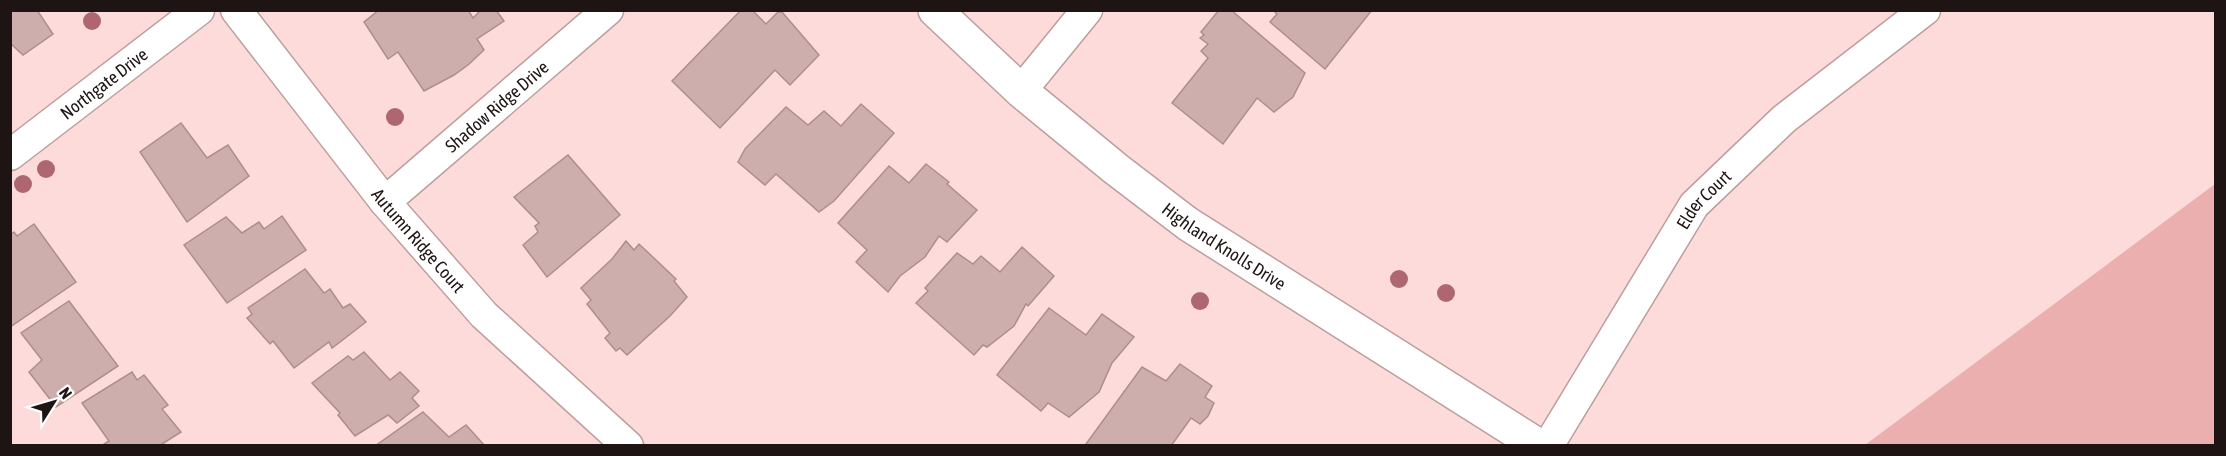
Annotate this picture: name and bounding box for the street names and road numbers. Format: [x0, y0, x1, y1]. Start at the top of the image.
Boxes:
street label: Northgate Drive [56, 43, 151, 123]
street label: Shadow Ridge Drive [441, 56, 552, 156]
street label: Elder Court [1672, 165, 1735, 233]
street label: Autumn Ridge Court [368, 184, 470, 296]
street label: Highland Knolls Drive [1158, 198, 1290, 294]

